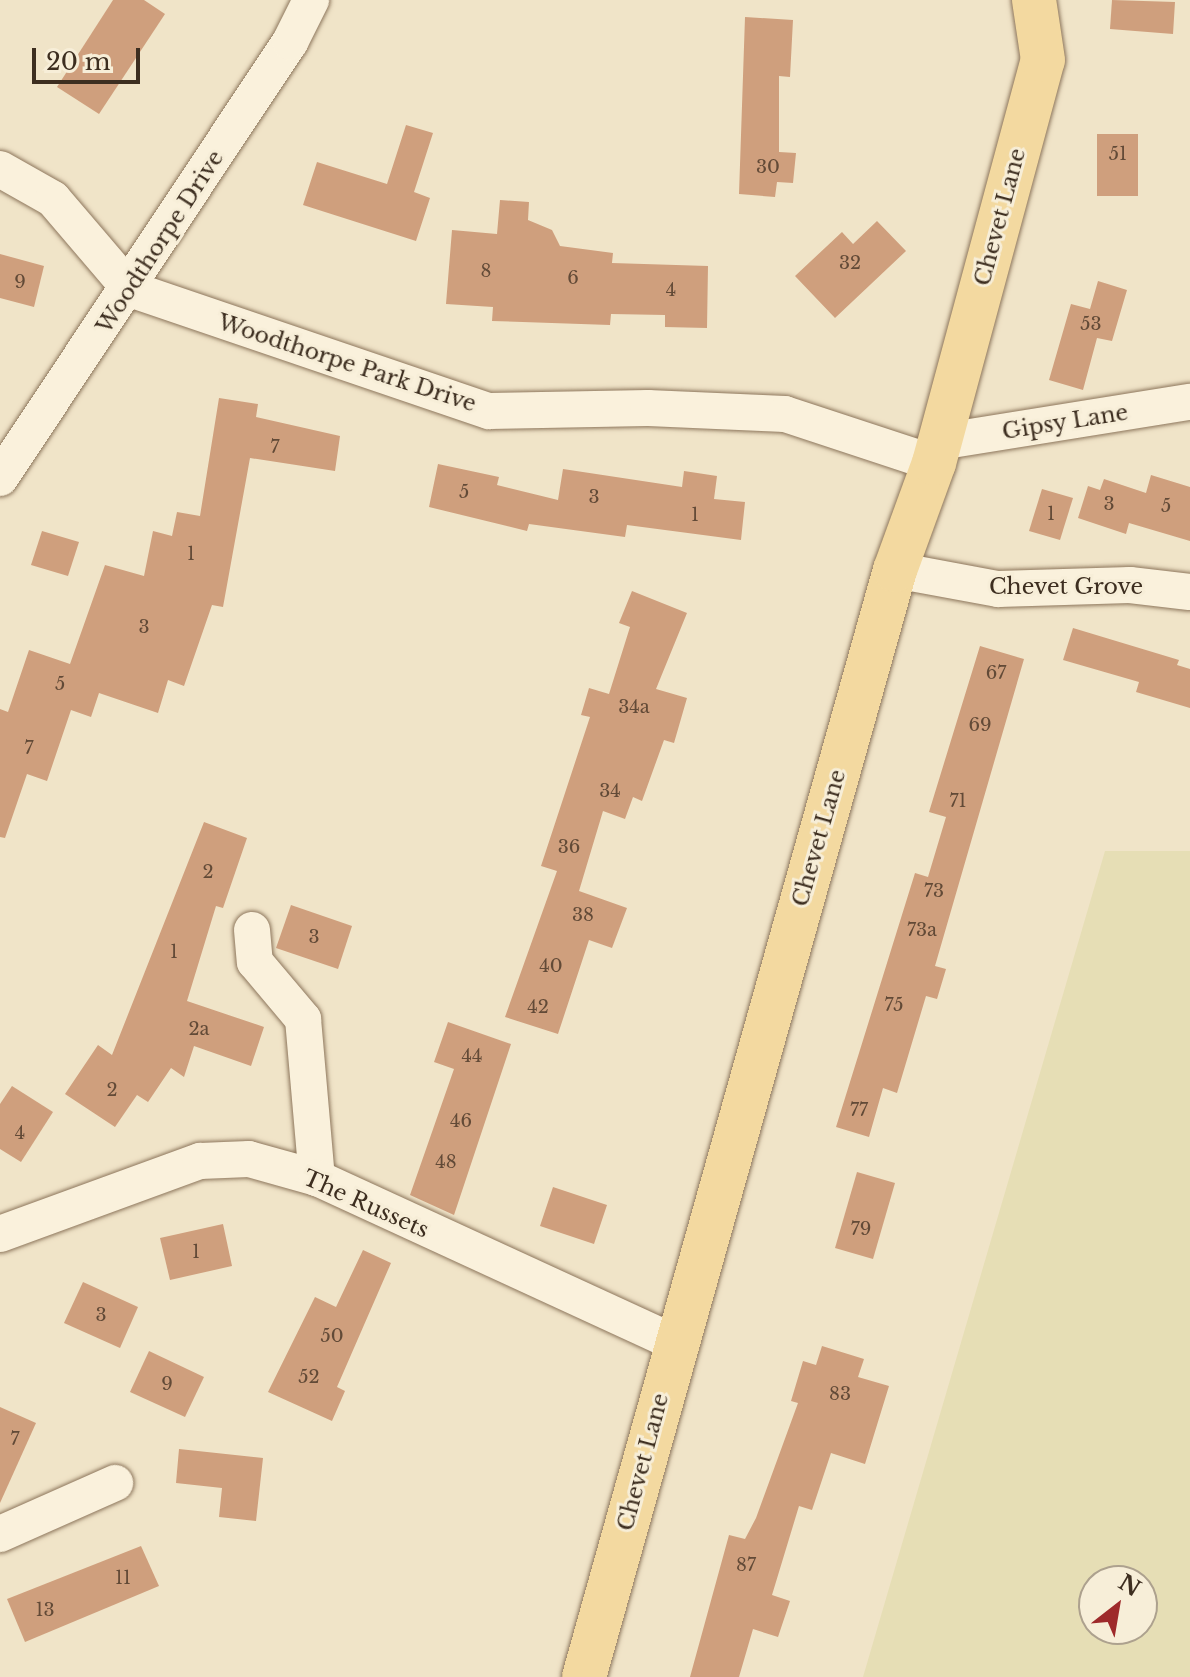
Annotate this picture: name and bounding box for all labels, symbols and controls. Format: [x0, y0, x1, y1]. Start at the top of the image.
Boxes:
scale bar [36, 32, 144, 82]
text: 20 m [46, 47, 111, 76]
house number: 51 [1109, 143, 1127, 165]
street label: Chevet Lane [969, 145, 1031, 289]
street label: Woodthorpe Drive [91, 146, 229, 338]
house number: 30 [756, 156, 780, 178]
house number: 32 [839, 252, 861, 274]
house number: 8 [481, 260, 491, 282]
house number: 6 [567, 267, 579, 289]
house number: 9 [14, 271, 26, 293]
house number: 4 [666, 279, 676, 301]
street label: Woodthorpe Park Drive [214, 309, 480, 417]
house number: 53 [1080, 313, 1102, 335]
street label: Gipsy Lane [1000, 399, 1130, 445]
house number: 7 [270, 436, 280, 458]
house number: 5 [459, 481, 469, 503]
house number: 3 [588, 486, 600, 508]
house number: 3 [1103, 493, 1115, 515]
house number: 5 [1161, 495, 1171, 517]
house number: 1 [1047, 503, 1055, 525]
house number: 1 [691, 504, 699, 526]
house number: 1 [187, 543, 195, 565]
street label: Chevet Grove [989, 574, 1143, 600]
house number: 3 [138, 616, 150, 638]
house number: 67 [986, 662, 1006, 684]
house number: 5 [55, 673, 65, 695]
house number: 34a [618, 696, 650, 718]
house number: 69 [968, 714, 992, 736]
house number: 7 [24, 737, 34, 759]
street label: Chevet Lane [787, 766, 851, 910]
house number: 34 [599, 780, 621, 802]
house number: 71 [949, 790, 967, 812]
house number: 36 [558, 836, 580, 858]
house number: 2 [202, 861, 214, 883]
house number: 73 [924, 880, 944, 902]
house number: 38 [572, 904, 594, 926]
house number: 73a [907, 919, 937, 941]
house number: 3 [308, 926, 320, 948]
house number: 1 [170, 941, 178, 963]
house number: 40 [539, 955, 563, 977]
house number: 75 [884, 994, 904, 1016]
house number: 42 [527, 996, 549, 1018]
house number: 2a [188, 1018, 210, 1040]
house number: 44 [461, 1045, 483, 1067]
house number: 2 [106, 1079, 118, 1101]
house number: 77 [850, 1099, 868, 1121]
house number: 46 [450, 1110, 472, 1132]
house number: 4 [15, 1122, 25, 1144]
house number: 48 [435, 1151, 457, 1173]
street label: The Russets [299, 1165, 433, 1243]
house number: 79 [851, 1218, 871, 1240]
house number: 1 [192, 1241, 200, 1263]
house number: 3 [95, 1304, 107, 1326]
house number: 50 [320, 1325, 344, 1347]
house number: 52 [298, 1366, 320, 1388]
house number: 9 [161, 1373, 173, 1395]
house number: 83 [829, 1383, 851, 1405]
street label: Chevet Lane [612, 1390, 674, 1534]
house number: 7 [10, 1428, 20, 1450]
house number: 87 [736, 1554, 756, 1576]
north arrow [1078, 1565, 1158, 1645]
house number: 11 [115, 1567, 131, 1589]
text: N [1114, 1569, 1145, 1603]
house number: 13 [35, 1599, 55, 1621]

